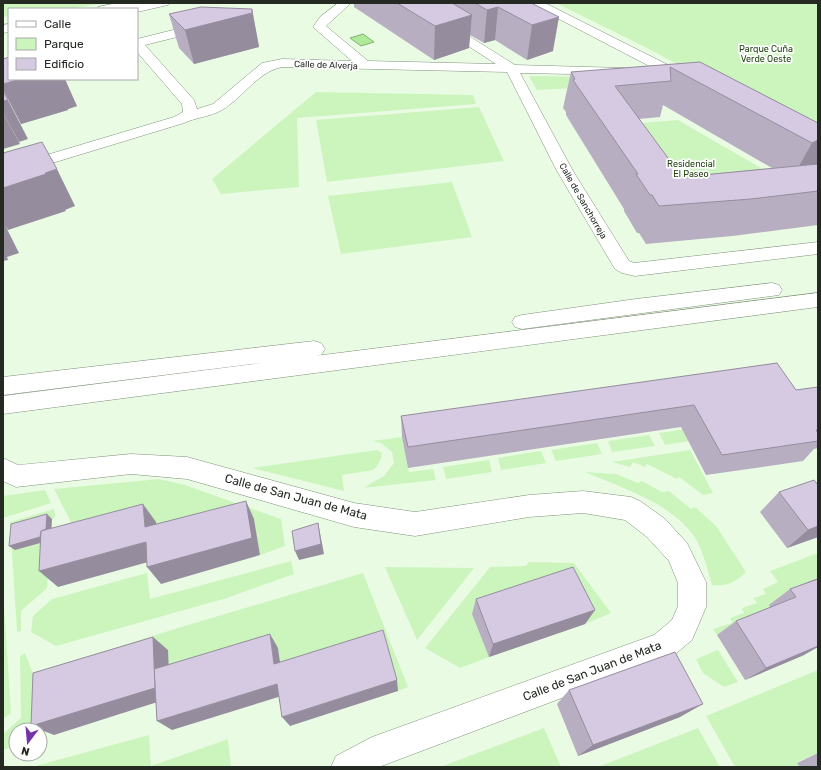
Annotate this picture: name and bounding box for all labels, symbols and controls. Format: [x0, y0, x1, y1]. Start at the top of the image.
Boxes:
legend [8, 8, 138, 80]
text: Calle [44, 17, 71, 31]
text: Parque [44, 37, 84, 51]
park label: Parque Cuña Verde Oeste [739, 44, 793, 64]
text: Edificio [44, 57, 84, 71]
street label: Calle de Alverja [294, 59, 358, 71]
park label: Residencial El Paseo [667, 159, 715, 179]
street label: Calle de Sanchorreja [557, 161, 609, 241]
street label: Calle de San Juan de Mata [223, 471, 369, 523]
street label: Calle de San Juan de Mata [521, 638, 663, 704]
north arrow [8, 722, 48, 762]
text: N [20, 744, 31, 758]

